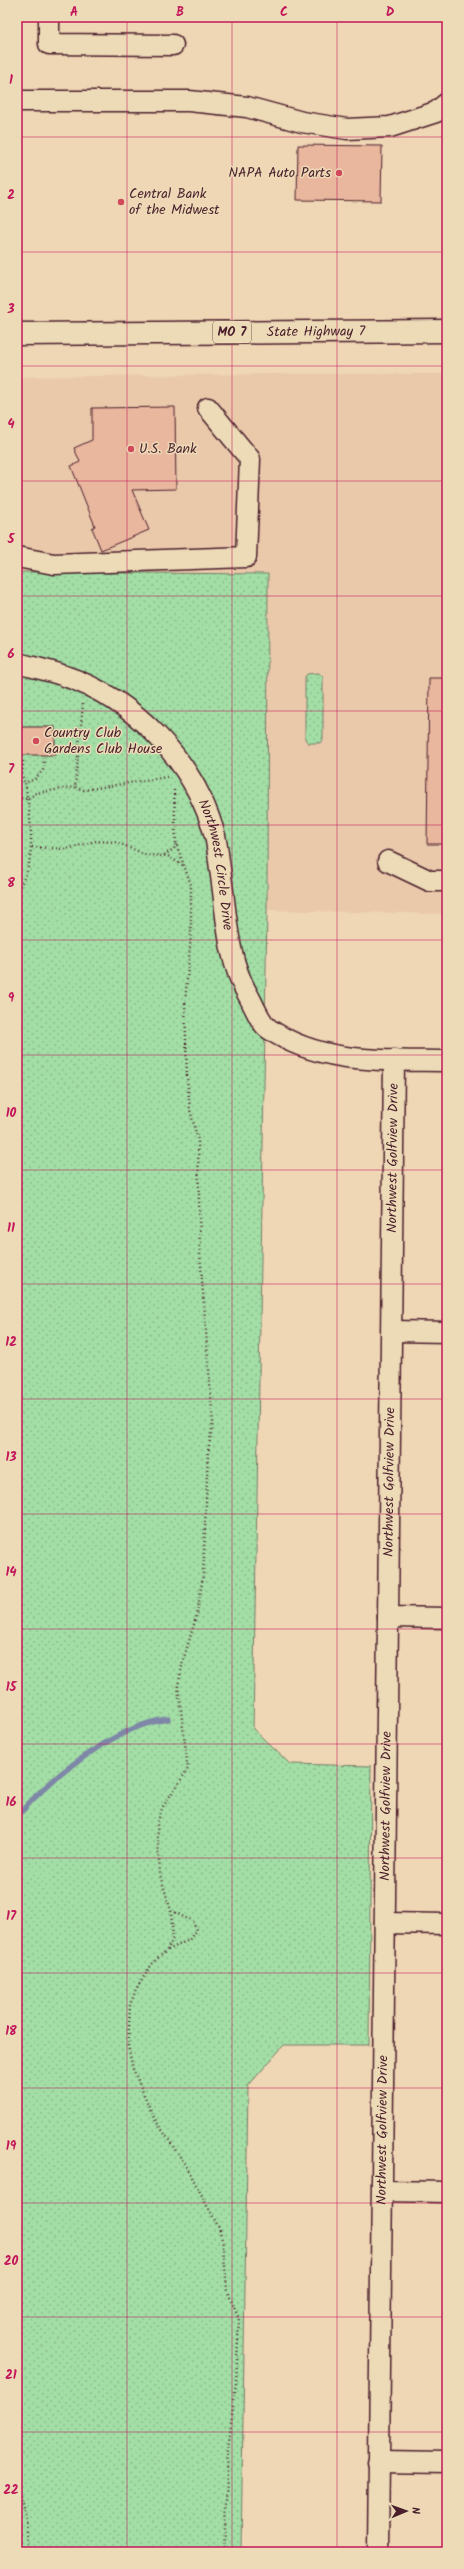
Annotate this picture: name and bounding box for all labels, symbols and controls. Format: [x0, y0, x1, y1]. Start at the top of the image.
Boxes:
text: A [70, 2, 78, 23]
text: B [176, 2, 184, 23]
text: C [280, 2, 288, 23]
text: D [386, 2, 395, 23]
text: 1 [9, 70, 13, 91]
place label: NAPA Auto Parts [228, 162, 331, 184]
marker: NAPA Auto Parts [334, 168, 344, 178]
place label: Central Bank of the Midwest [129, 183, 220, 221]
text: 2 [7, 185, 15, 206]
marker: Central Bank of the Midwest [116, 197, 126, 207]
text: 3 [6, 299, 15, 320]
road number: MO 7 [213, 321, 251, 343]
street label: State Highway 7 [267, 321, 366, 343]
text: 4 [7, 414, 15, 435]
place label: U.S. Bank [139, 438, 197, 460]
marker: U.S. Bank [126, 444, 136, 454]
text: 5 [7, 529, 16, 550]
text: 6 [7, 644, 15, 665]
place label: Country Club Gardens Club House [44, 722, 163, 760]
marker: Country Club Gardens Club House [31, 736, 41, 746]
text: 7 [8, 759, 15, 780]
street label: Northwest Circle Drive [192, 796, 239, 933]
text: 8 [7, 873, 15, 894]
text: 9 [8, 988, 15, 1009]
street label: Northwest Golfview Drive [381, 1082, 405, 1233]
text: 10 [6, 1103, 17, 1124]
text: 11 [7, 1218, 15, 1239]
text: 12 [5, 1332, 17, 1353]
street label: Northwest Golfview Drive [378, 1406, 401, 1557]
text: 13 [5, 1447, 17, 1468]
text: 14 [5, 1562, 17, 1583]
text: 15 [6, 1677, 18, 1698]
street label: Northwest Golfview Drive [374, 1730, 398, 1881]
text: 16 [6, 1792, 16, 1813]
text: 17 [6, 1906, 17, 1927]
text: 18 [5, 2021, 17, 2042]
street label: Northwest Golfview Drive [371, 2054, 394, 2205]
text: 19 [6, 2136, 17, 2157]
text: 20 [4, 2251, 18, 2272]
text: 21 [5, 2365, 17, 2386]
text: 22 [3, 2480, 19, 2501]
north arrow [386, 2491, 426, 2531]
text: N [406, 2507, 424, 2515]

